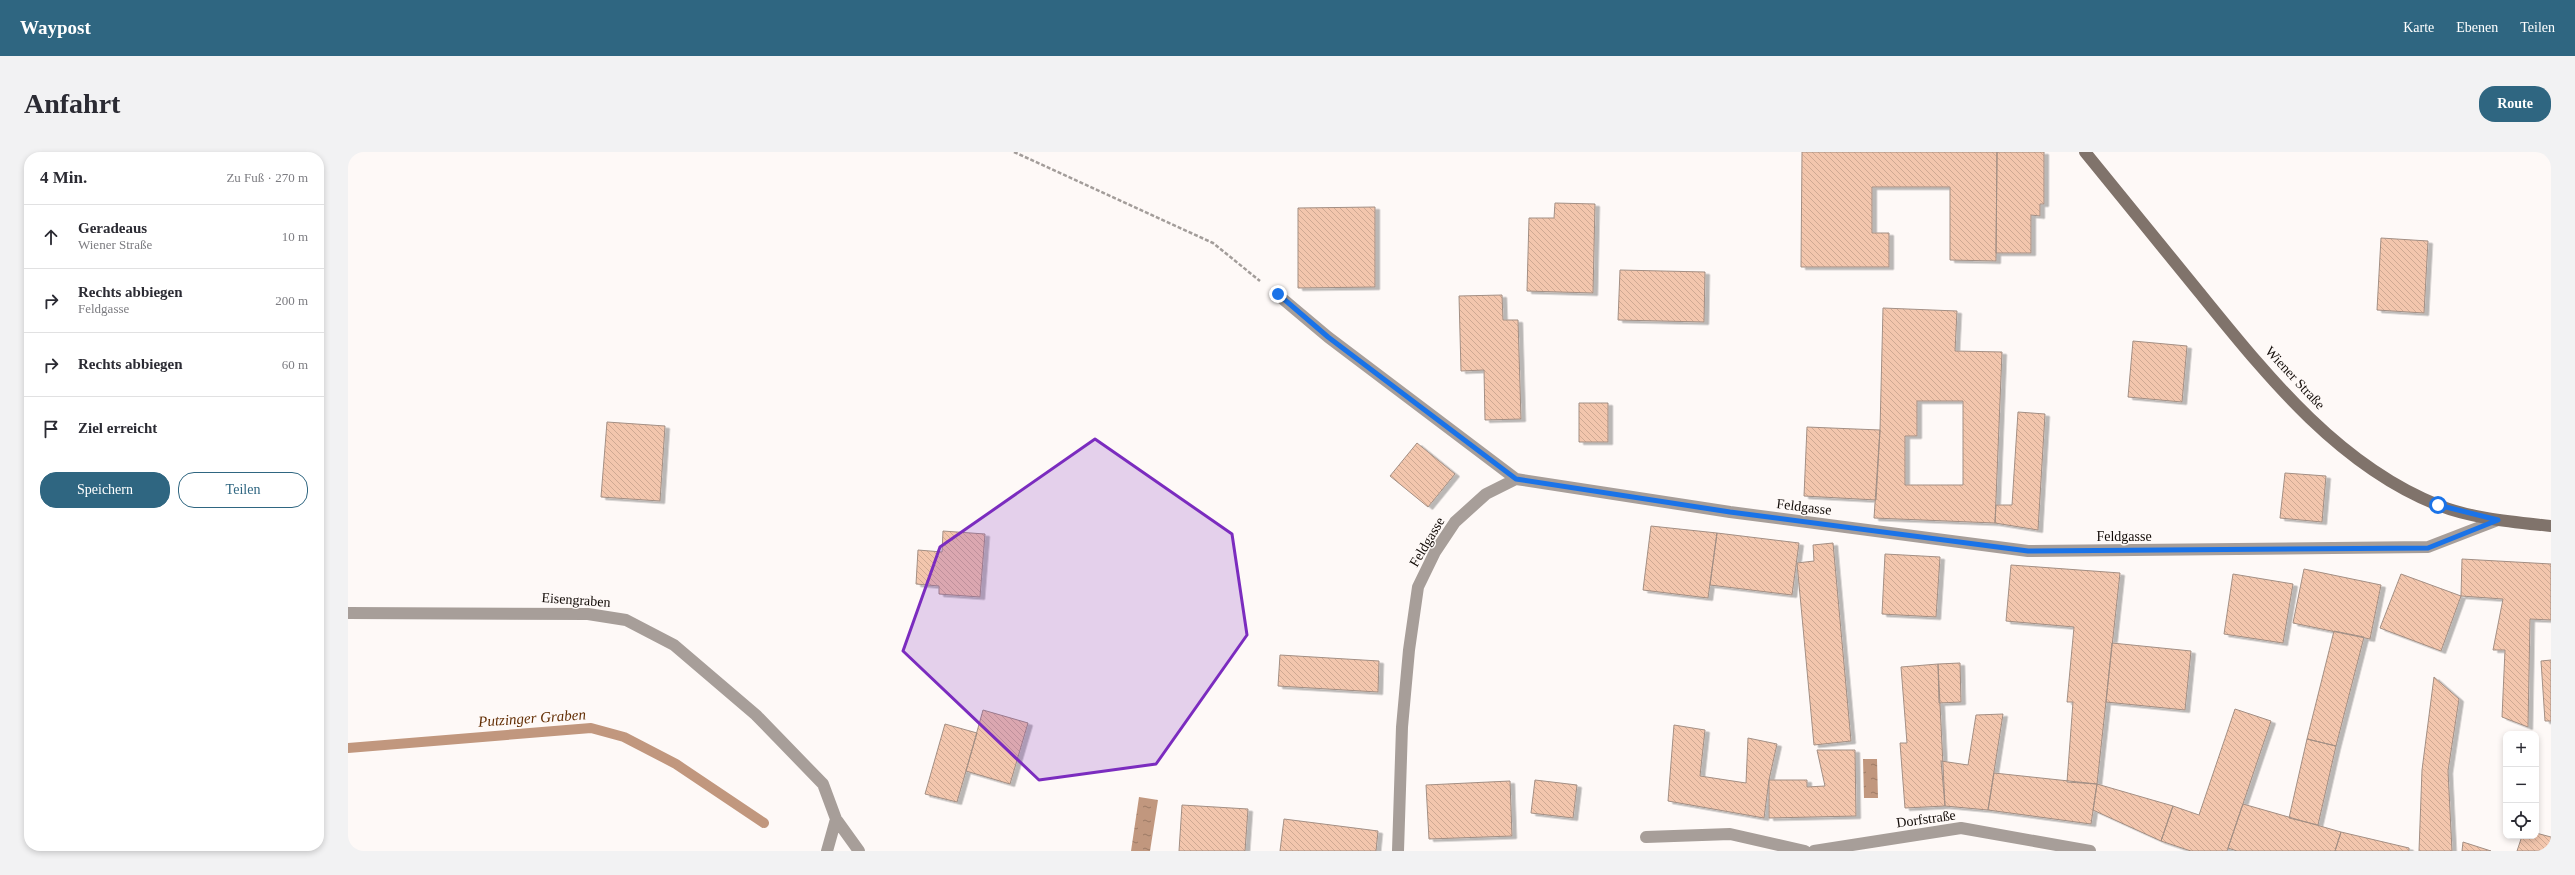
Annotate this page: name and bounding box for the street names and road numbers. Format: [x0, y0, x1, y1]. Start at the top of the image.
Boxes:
street label: Wiener Straße [2262, 344, 2328, 412]
street label: Feldgasse [1776, 496, 1832, 518]
street label: Feldgasse [1406, 514, 1448, 570]
street label: Feldgasse [2096, 529, 2152, 544]
street label: Eisengraben [541, 590, 611, 610]
street label: Dorfstraße [1895, 807, 1957, 831]

